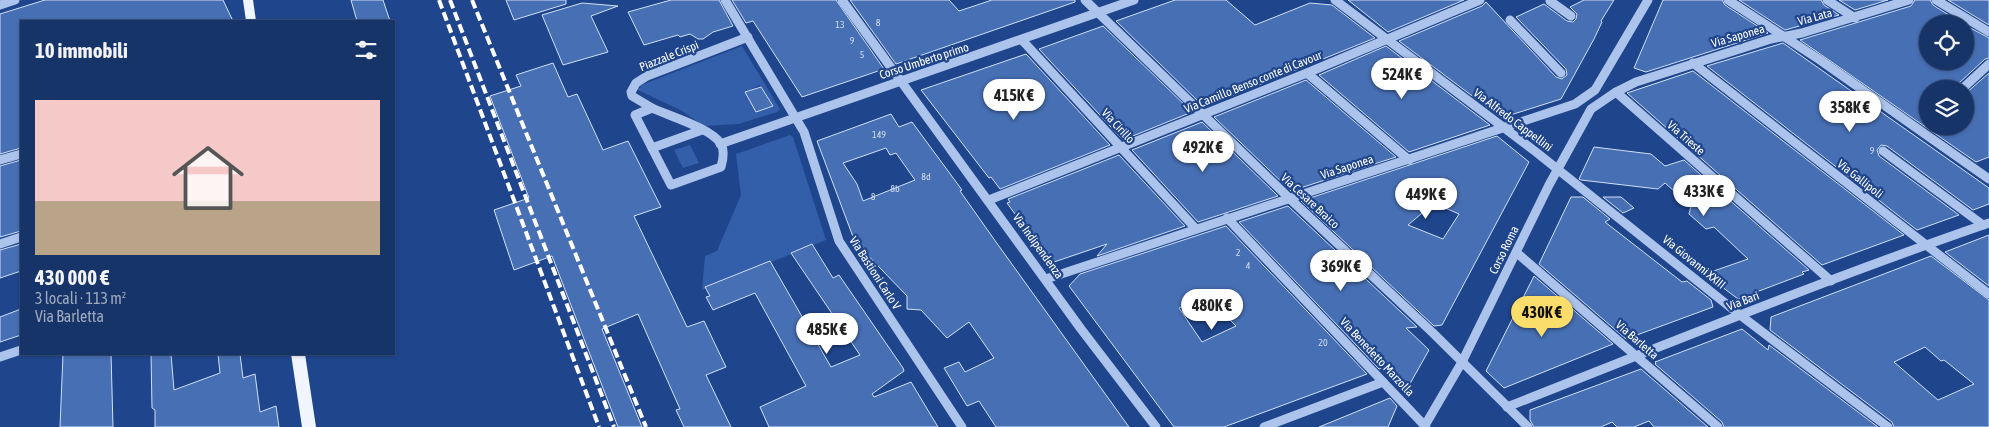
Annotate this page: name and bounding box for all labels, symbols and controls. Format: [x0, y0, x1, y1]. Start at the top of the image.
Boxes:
street label: Via Lata [1796, 6, 1834, 28]
map controls [1919, 15, 1974, 135]
button: locate [1919, 15, 1974, 70]
house number: 8 [876, 17, 881, 28]
house number: 13 [835, 19, 845, 30]
street label: Via Saponea [1710, 22, 1766, 50]
house number: 9 [850, 35, 855, 46]
icon: filters [352, 36, 380, 64]
text: 10 immobili [35, 38, 128, 62]
street label: Piazzale Crispi [637, 38, 701, 74]
street label: Corso Umberto primo [877, 40, 971, 82]
street label: Via Camillo Benso conte di Cavour [1182, 48, 1324, 116]
house number: 5 [860, 49, 865, 60]
pin: 524K € [1361, 58, 1443, 100]
text: 524K € [1382, 65, 1422, 83]
pin: 415K € [973, 78, 1055, 121]
button: layers [1919, 80, 1974, 135]
text: 415K € [994, 86, 1034, 104]
street label: Via Alfredo Cappellini [1471, 86, 1555, 154]
pin: 358K € [1809, 90, 1891, 133]
text: 358K € [1830, 98, 1870, 116]
street label: Via Cirillo [1098, 106, 1138, 146]
street label: Via Trieste [1664, 118, 1708, 158]
house number: 149 [872, 129, 886, 140]
pin: 492K € [1162, 130, 1244, 173]
icon: home [163, 133, 253, 223]
text: 492K € [1183, 138, 1223, 156]
house number: 9 [1870, 145, 1875, 156]
street label: Via Saponea [1319, 152, 1375, 182]
street label: Via Gallipoli [1834, 157, 1886, 201]
street label: Via Cesare Braico [1278, 170, 1342, 232]
house number: 8d [921, 171, 931, 182]
pin: 433K € [1663, 174, 1745, 217]
pin: 449K € [1385, 178, 1467, 220]
text: 433K € [1684, 182, 1724, 200]
house number: 8b [890, 183, 900, 194]
text: 449K € [1406, 185, 1446, 203]
house number: 8 [871, 191, 876, 202]
street label: Via Indipendenza [1010, 211, 1066, 281]
street label: Corso Roma [1486, 224, 1522, 276]
street label: Via Giovanni XXIII [1660, 232, 1728, 292]
street label: Via Bastioni Carlo V [846, 234, 904, 312]
house number: 2 [1236, 247, 1241, 258]
pin: 369K € [1300, 250, 1382, 292]
text: 369K € [1321, 257, 1361, 275]
house number: 4 [1246, 260, 1251, 271]
text: 430 000 € [35, 265, 109, 289]
pin: 480K € [1171, 288, 1253, 331]
street label: Via Bari [1725, 288, 1761, 314]
text: 3 locali · 113 m² [35, 289, 126, 307]
text: 480K € [1192, 296, 1232, 314]
pin: 430K € [1501, 296, 1583, 338]
text: 430K € [1522, 303, 1562, 321]
text: Via Barletta [35, 307, 104, 325]
pin: 485K € [786, 312, 868, 355]
street label: Via Benedetto Marzolla [1337, 315, 1417, 399]
street label: Via Barletta [1613, 318, 1661, 362]
text: 485K € [807, 320, 847, 338]
house number: 20 [1318, 337, 1328, 348]

